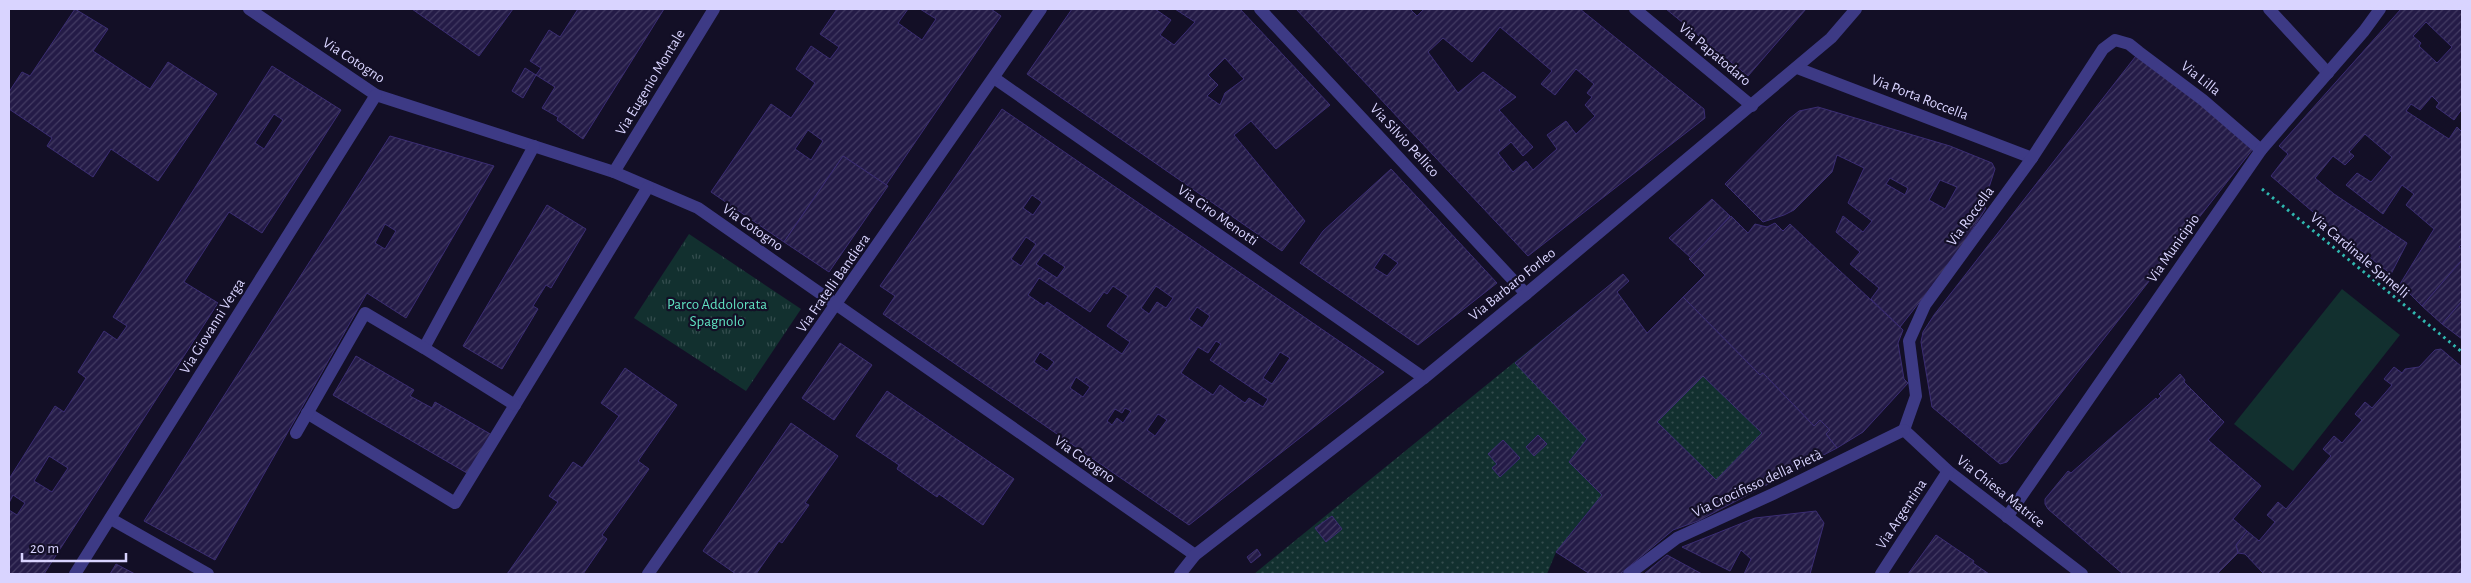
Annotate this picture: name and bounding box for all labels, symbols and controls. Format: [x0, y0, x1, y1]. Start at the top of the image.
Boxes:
street label: Via Papatodaro [1676, 20, 1754, 89]
street label: Via Eugenio Montale [613, 27, 688, 138]
street label: Via Cotogno [320, 35, 387, 86]
street label: Via Lilla [2178, 58, 2223, 98]
street label: Via Porta Roccella [1869, 72, 1971, 123]
street label: Via Silvio Pellico [1367, 101, 1442, 180]
street label: Via Ciro Menotti [1175, 182, 1261, 249]
street label: Via Roccella [1944, 184, 1997, 249]
street label: Via Cotogno [719, 201, 786, 254]
street label: Via Cardinale Spinelli [2307, 210, 2412, 301]
street label: Via Municipio [2144, 211, 2202, 285]
street label: Via Fratelli Bandiera [794, 231, 873, 335]
street label: Via Barbaro Forleo [1466, 245, 1558, 324]
street label: Via Giovanni Verga [177, 276, 248, 377]
park label: Parco Addolorata Spagnolo [667, 297, 767, 329]
street label: Via Cotogno [1051, 433, 1118, 486]
street label: Via Crocifisso della Pietà [1690, 447, 1825, 520]
street label: Via Chiesa Matrice [1954, 452, 2048, 530]
street label: Via Argentina [1873, 477, 1930, 552]
scale bar [22, 530, 126, 562]
text: 20 m [30, 541, 59, 556]

